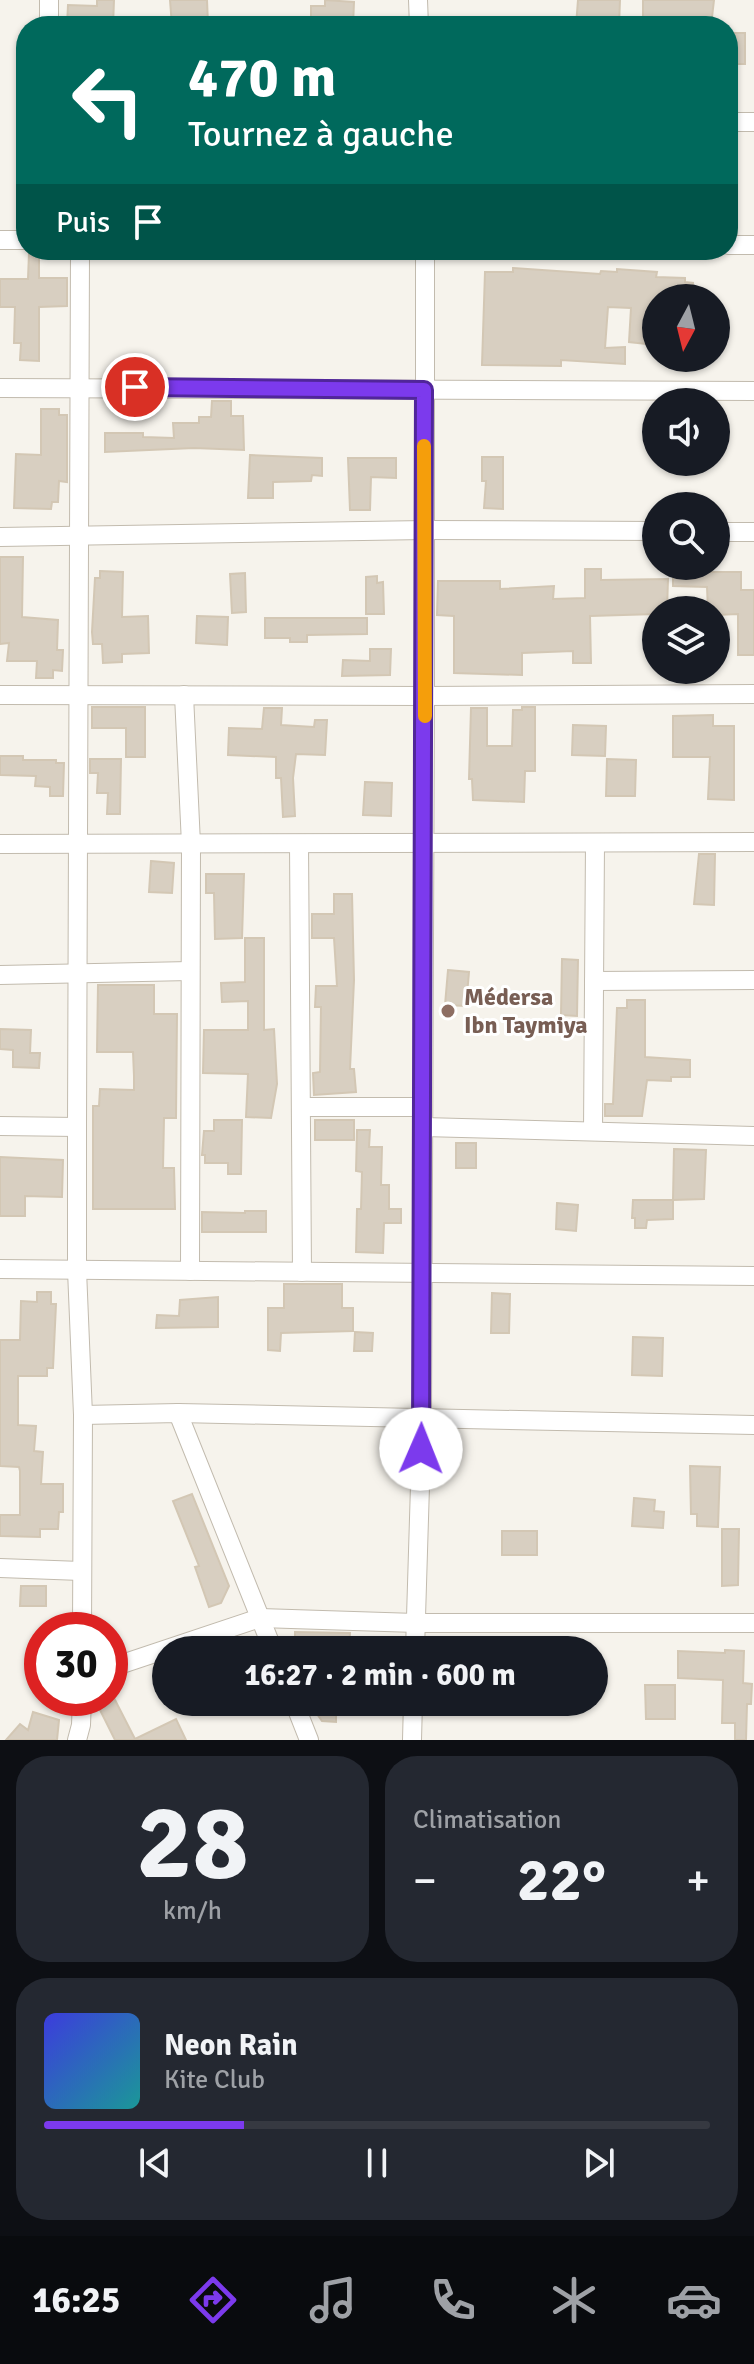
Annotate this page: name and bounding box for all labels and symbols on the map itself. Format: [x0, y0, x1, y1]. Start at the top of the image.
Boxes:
north arrow [642, 284, 730, 372]
pin [101, 353, 169, 421]
place label: Médersa Ibn Taymiya [464, 982, 588, 1040]
marker: Médersa Ibn Taymiya [439, 1002, 457, 1020]
position arrow [379, 1407, 463, 1491]
speed limit sign: 30 [24, 1612, 128, 1716]

